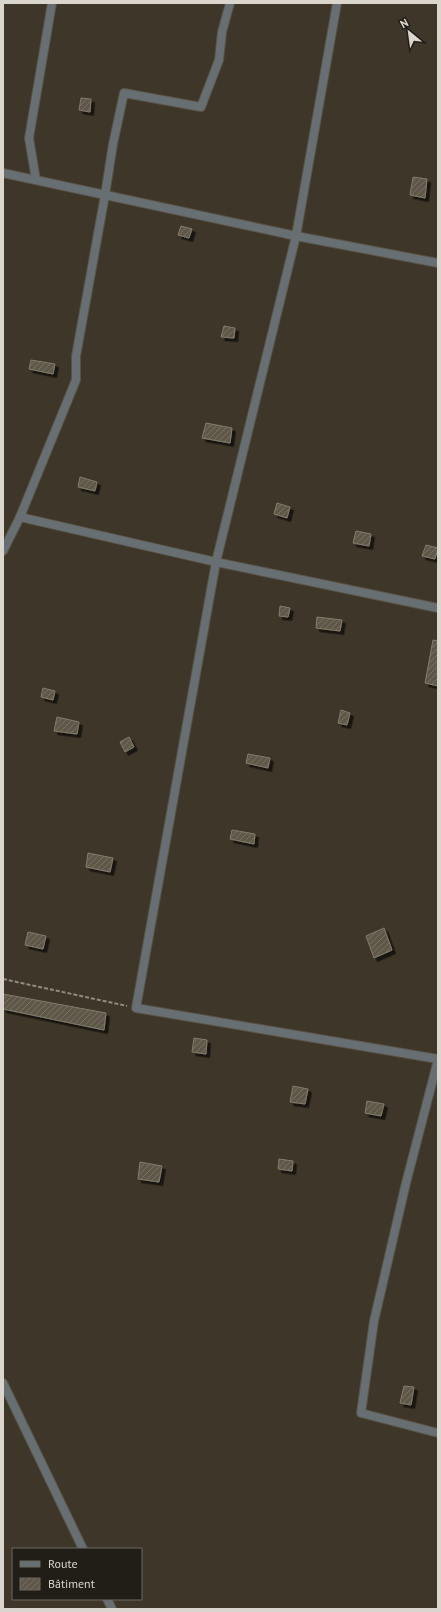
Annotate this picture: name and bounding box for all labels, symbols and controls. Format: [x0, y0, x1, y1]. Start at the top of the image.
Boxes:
north arrow [389, 12, 429, 52]
text: N [398, 15, 411, 31]
legend [12, 1548, 142, 1600]
text: Route [48, 1556, 78, 1571]
text: Bâtiment [48, 1576, 95, 1591]

